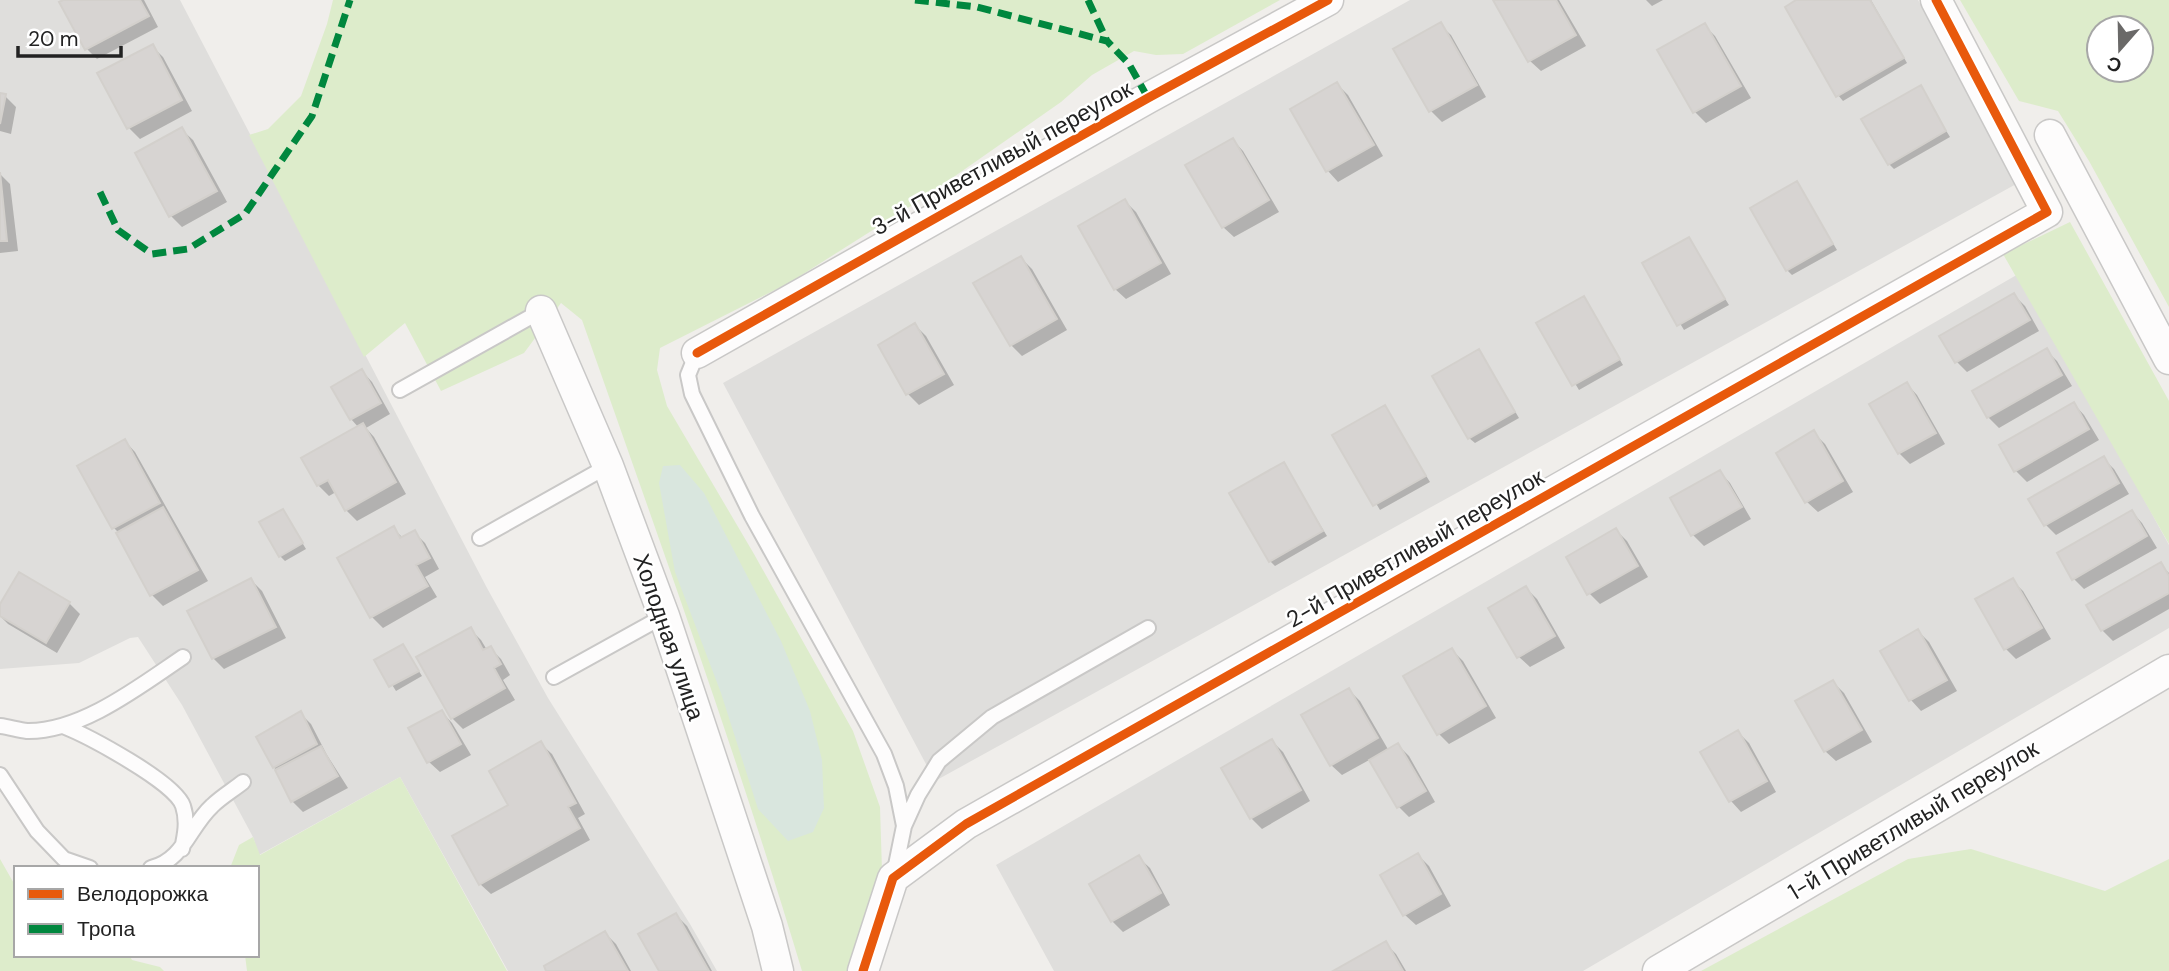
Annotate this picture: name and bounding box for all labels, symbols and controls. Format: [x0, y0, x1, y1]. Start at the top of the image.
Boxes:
scale bar [18, 14, 121, 58]
north arrow [2085, 14, 2155, 84]
text: 20 m [28, 25, 79, 53]
text: С [2103, 50, 2125, 79]
street label: 3-й Приветливый переулок [866, 73, 1138, 242]
street label: 2-й Приветливый переулок [1281, 461, 1550, 634]
street label: Холодная улица [626, 550, 712, 724]
street label: 1-й Приветливый переулок [1782, 733, 2044, 907]
legend [14, 866, 259, 957]
text: Велодорожка [77, 880, 208, 908]
text: Тропа [77, 915, 135, 943]

